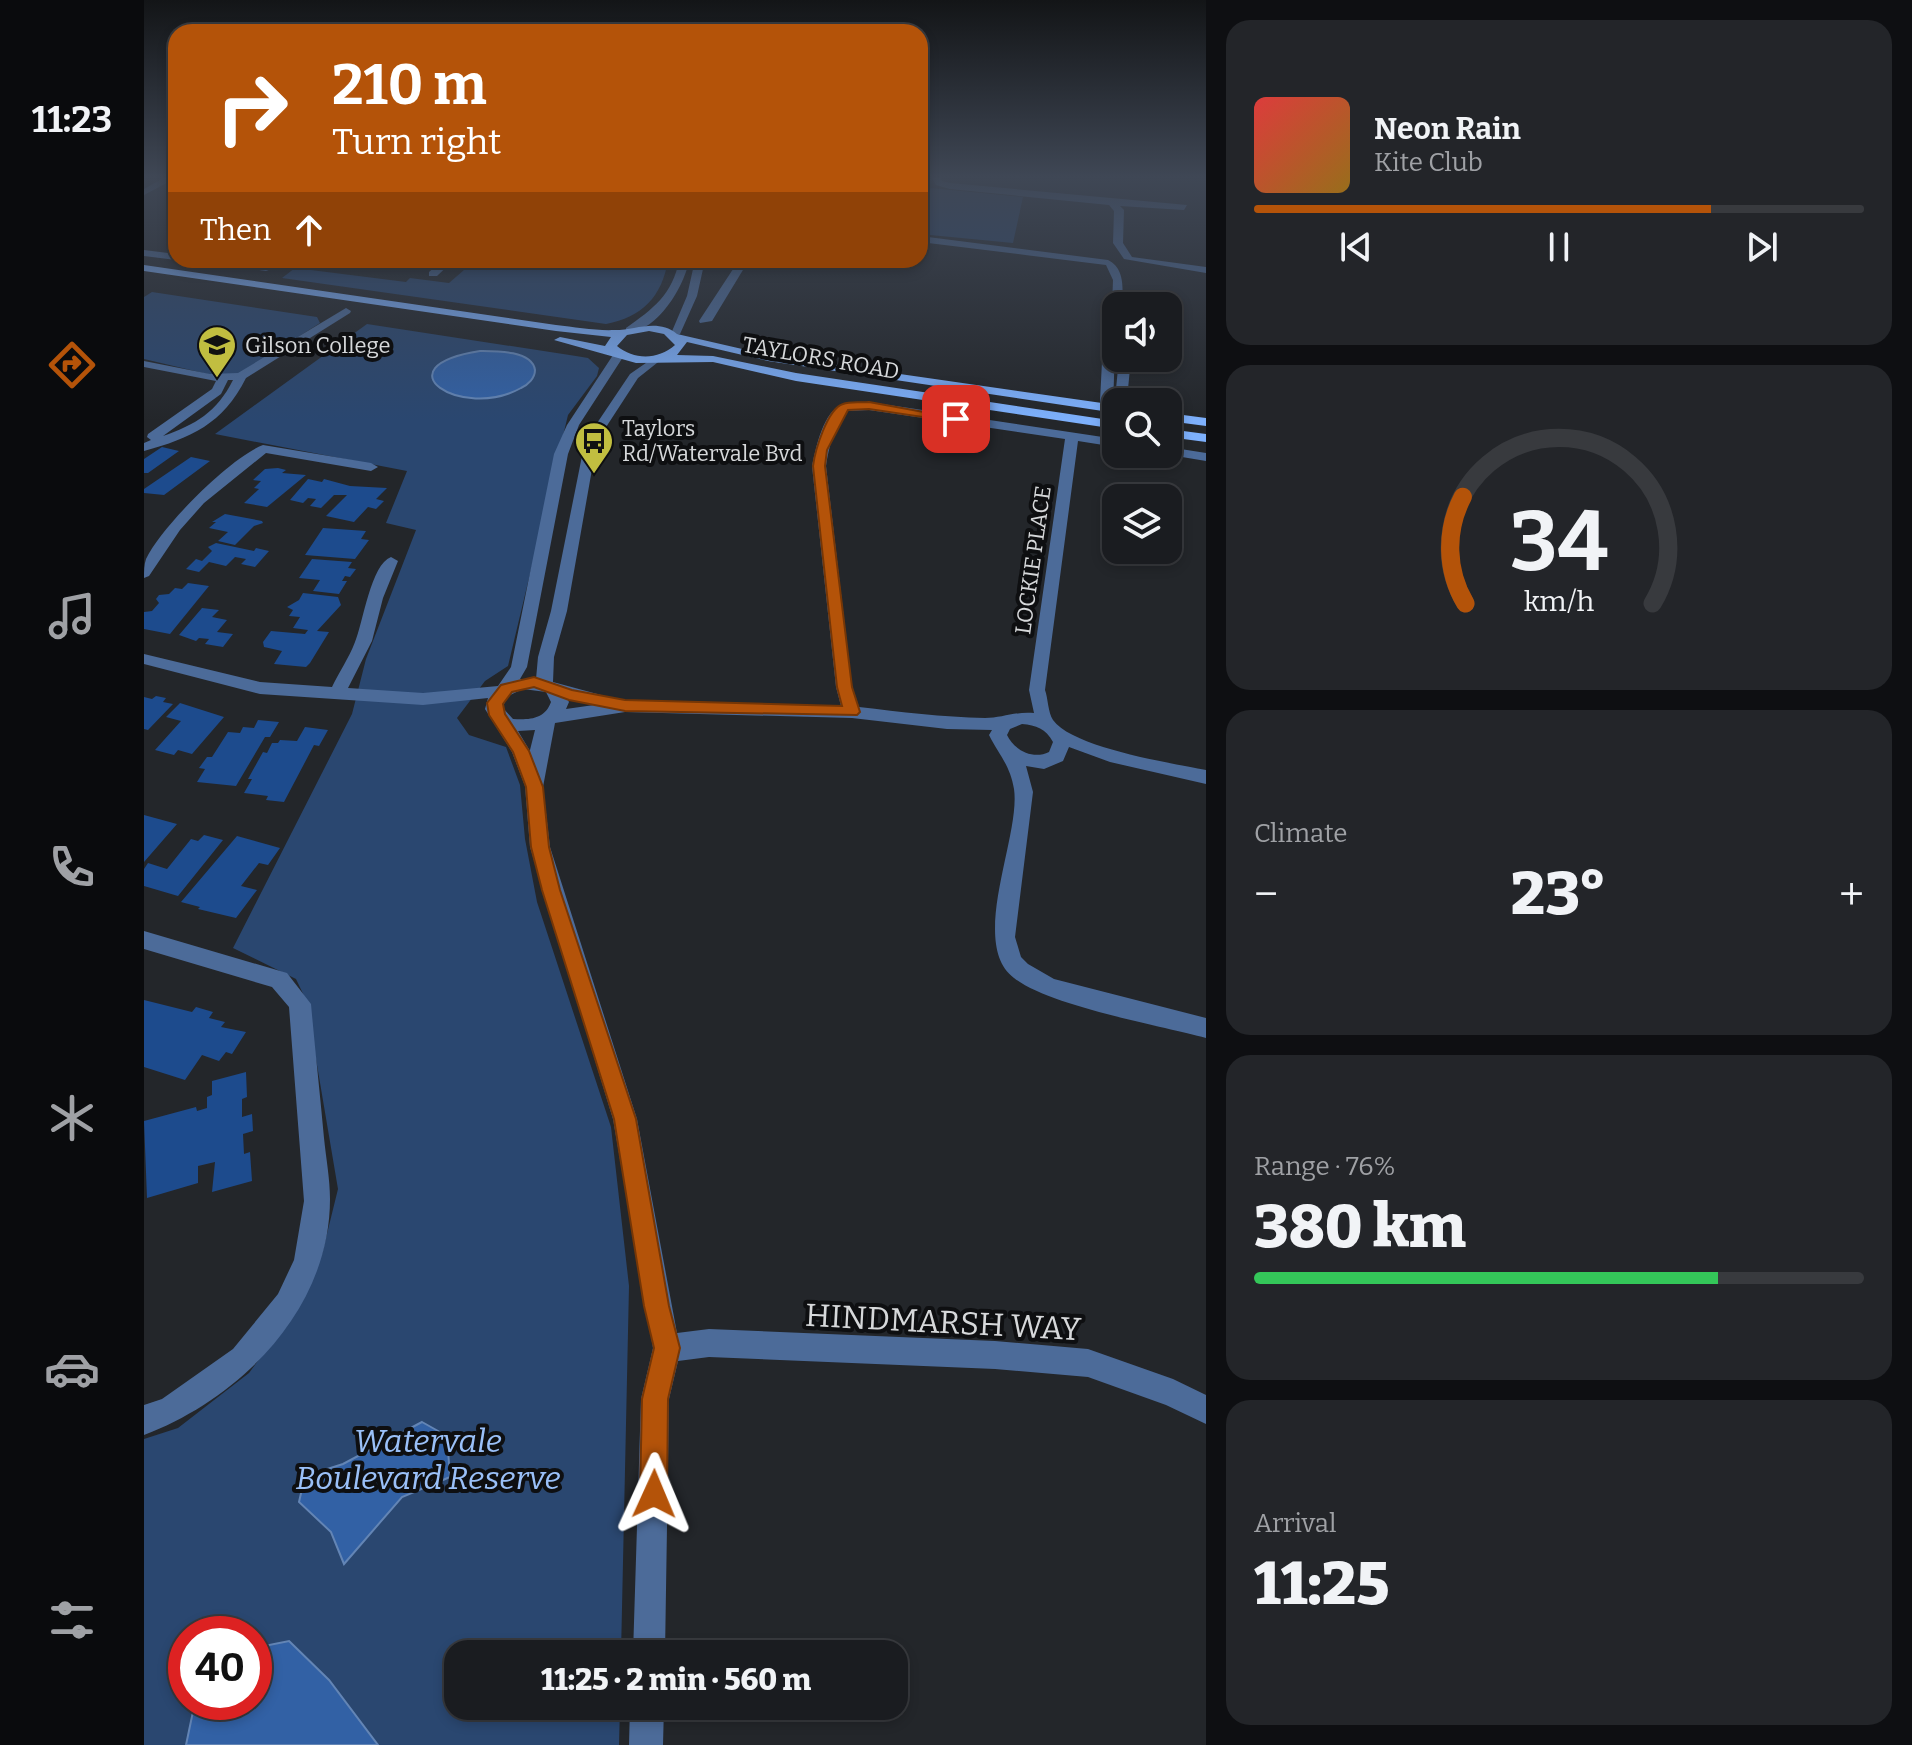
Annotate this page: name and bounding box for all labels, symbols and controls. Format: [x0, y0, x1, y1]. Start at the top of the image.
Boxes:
text: 210 m [332, 52, 487, 119]
icon: right [200, 56, 304, 160]
text: 11:23 [32, 98, 112, 142]
text: Neon Rain [1374, 111, 1521, 147]
text: Turn right [332, 120, 501, 164]
text: Kite Club [1374, 147, 1483, 178]
icon: ahead [287, 208, 331, 252]
text: Then [200, 212, 271, 248]
icon: previous [1334, 225, 1378, 269]
icon: pause [1537, 225, 1581, 269]
icon: next [1740, 225, 1784, 269]
map controls [1102, 292, 1182, 564]
button: sound [1102, 292, 1182, 372]
school or university icon: Gilson College [196, 324, 238, 379]
street label: TAYLORS ROAD [740, 331, 902, 385]
place label: Gilson College [245, 332, 391, 359]
icon: directions [44, 337, 100, 393]
pin [922, 385, 990, 453]
button: search [1102, 388, 1182, 468]
icon: arrive [934, 397, 978, 441]
place label: Taylors Rd/Watervale Bvd [622, 415, 803, 467]
bus stop icon: Taylors Rd/Watervale Bvd [573, 420, 615, 475]
street label: LOCKIE PLACE [1009, 484, 1057, 636]
button: layers [1102, 484, 1182, 564]
text: 34 [1510, 491, 1608, 591]
text: km/h [1524, 584, 1595, 619]
icon: music [44, 588, 100, 644]
text: Climate [1254, 818, 1348, 849]
icon: phone [44, 839, 100, 895]
text: 23° [1511, 858, 1606, 930]
text: − [1254, 868, 1278, 921]
text: + [1839, 868, 1864, 921]
icon: climate [44, 1090, 100, 1146]
text: Range · 76% [1254, 1151, 1396, 1182]
text: 380 km [1254, 1191, 1466, 1263]
street label: HINDMARSH WAY [804, 1296, 1082, 1348]
icon: car [44, 1341, 100, 1397]
park label: Watervale Boulevard Reserve [295, 1422, 561, 1497]
position arrow [612, 1452, 696, 1536]
text: Arrival [1254, 1508, 1336, 1539]
text: 11:25 [1254, 1548, 1389, 1620]
icon: filters [44, 1592, 100, 1648]
speed limit sign: 40 [168, 1616, 272, 1720]
text: 11:25 · 2 min · 560 m [541, 1662, 811, 1698]

